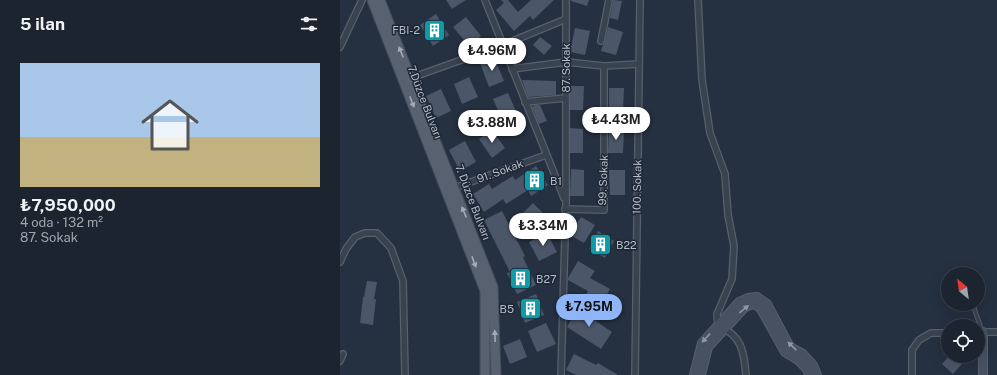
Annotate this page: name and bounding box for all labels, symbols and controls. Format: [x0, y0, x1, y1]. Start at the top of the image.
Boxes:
icon: filters [298, 13, 320, 35]
text: 5 ilan [20, 14, 65, 34]
building icon: FBI-2 [422, 17, 448, 43]
place label: FBI-2 [392, 24, 420, 36]
pin: ₺4.96M [459, 38, 525, 72]
text: ₺4.96M [467, 43, 517, 58]
street label: 87. Sokak [560, 43, 572, 93]
one-way arrow [397, 45, 403, 57]
street label: 7.Düzce Bulvarı [406, 64, 444, 140]
icon: home [134, 89, 206, 161]
one-way arrow [409, 96, 415, 108]
pin: ₺4.43M [583, 107, 649, 141]
pin: ₺3.88M [459, 110, 525, 144]
text: ₺4.43M [591, 112, 641, 127]
text: ₺3.88M [467, 115, 517, 130]
street label: 99. Sokak [596, 154, 610, 206]
street label: 91. Sokak [475, 157, 525, 185]
street label: 100. Sokak [631, 159, 643, 215]
street label: 7. Düzce Bulvarı [453, 163, 493, 241]
building icon: B1 [521, 168, 547, 194]
place label: B1 [550, 175, 562, 187]
text: ₺7,950,000 [20, 195, 116, 215]
one-way arrow [460, 205, 466, 217]
pin: ₺3.34M [510, 213, 576, 247]
text: 4 oda · 132 m² [20, 215, 103, 230]
text: ₺3.34M [518, 218, 568, 233]
text: 87. Sokak [20, 230, 78, 245]
building icon: B22 [588, 232, 614, 258]
place label: B22 [616, 239, 637, 251]
one-way arrow [472, 256, 478, 268]
building icon: B27 [508, 266, 534, 292]
north arrow [941, 267, 985, 311]
map controls [941, 267, 985, 363]
place label: B27 [536, 273, 557, 285]
pin: ₺7.95M [556, 294, 622, 328]
building icon: B5 [517, 296, 543, 322]
text: ₺7.95M [565, 299, 613, 314]
place label: B5 [500, 303, 514, 315]
one-way arrow [739, 305, 749, 314]
button: locate [941, 319, 985, 363]
one-way arrow [492, 329, 498, 342]
one-way arrow [702, 333, 711, 344]
one-way arrow [788, 342, 797, 351]

